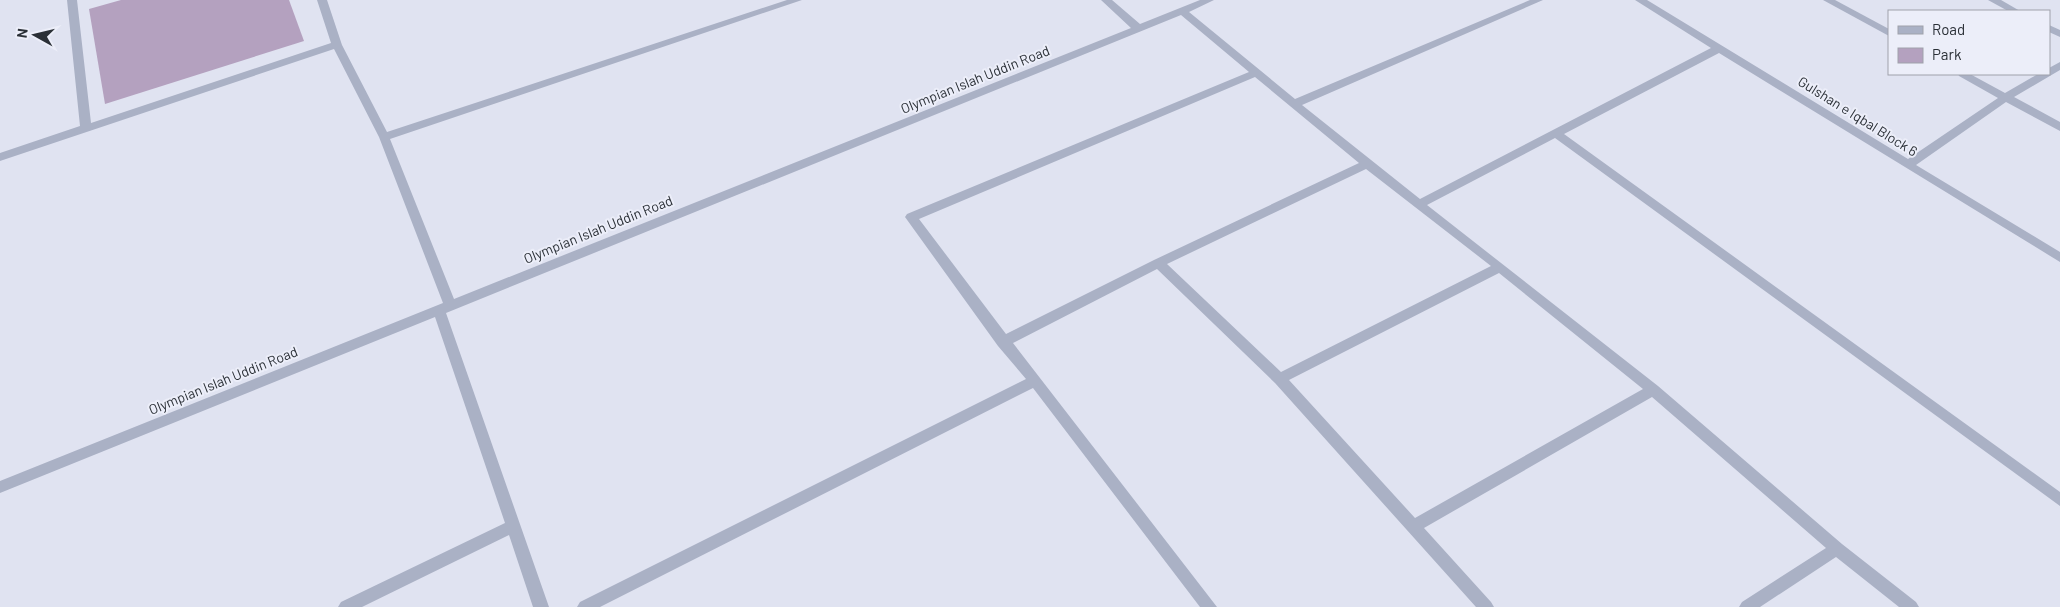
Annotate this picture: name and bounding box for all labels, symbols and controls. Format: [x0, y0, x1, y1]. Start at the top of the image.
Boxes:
north arrow [10, 10, 60, 60]
legend [1888, 10, 2050, 75]
text: Road [1932, 20, 1965, 38]
text: N [13, 27, 31, 39]
street label: Olympian Islah Uddin Road [898, 41, 1052, 117]
text: Park [1932, 45, 1962, 63]
street label: Gulshan e Iqbal Block 6 [1795, 72, 1921, 160]
street label: Olympian Islah Uddin Road [521, 191, 675, 267]
street label: Olympian Islah Uddin Road [146, 342, 300, 418]

